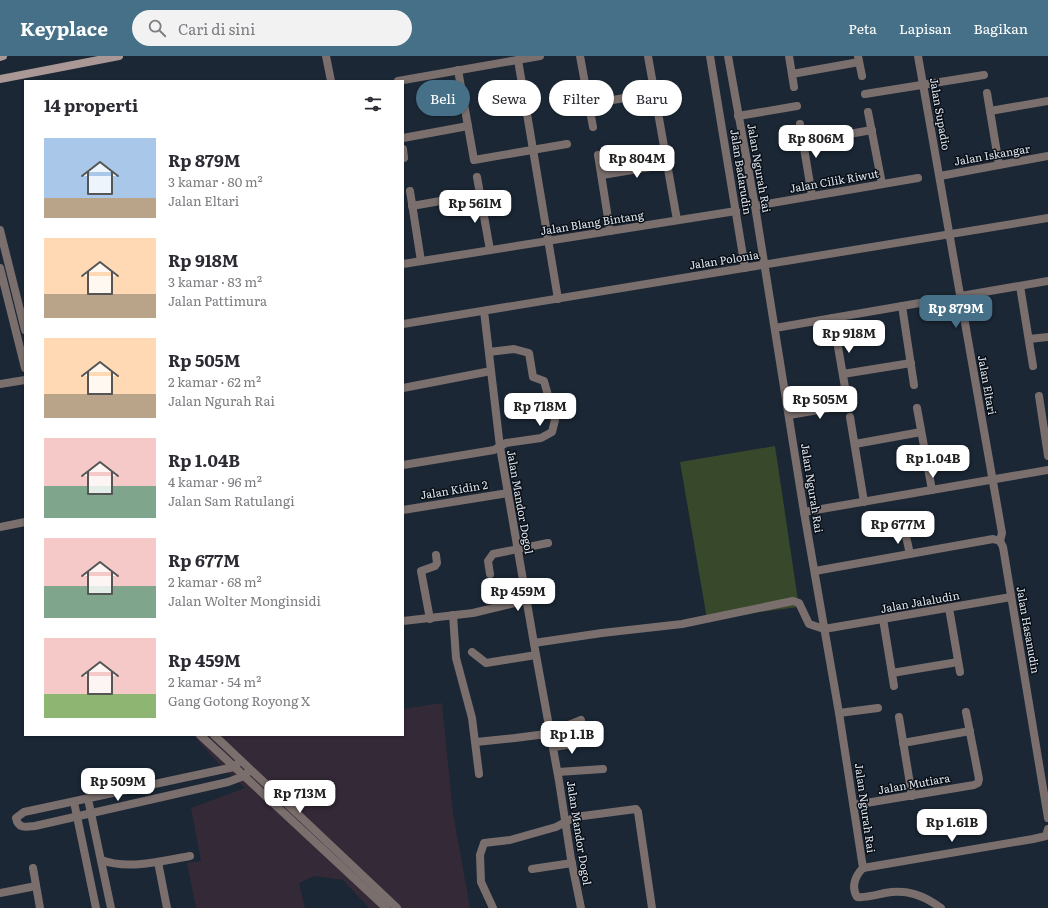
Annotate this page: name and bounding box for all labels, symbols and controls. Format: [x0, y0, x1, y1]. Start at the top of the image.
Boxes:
search box [132, 10, 412, 46]
text: Keyplace [20, 14, 108, 42]
icon: search [146, 17, 168, 39]
text: Cari di sini [178, 17, 255, 40]
text: Peta [848, 18, 877, 38]
text: Lapisan [899, 18, 952, 38]
text: Bagikan [974, 18, 1028, 38]
street label: Jalan Supadio [927, 76, 955, 151]
chip: Beli [416, 80, 470, 116]
chip: Sewa [478, 80, 541, 116]
chip: Filter [549, 80, 614, 116]
chip: Baru [622, 80, 682, 116]
text: 14 properti [44, 92, 138, 117]
icon: filters [362, 93, 384, 115]
street label: Jalan Ngurah Rai [744, 122, 776, 214]
pin: Rp 806M [779, 125, 853, 159]
street label: Jalan Badarudin [727, 128, 757, 216]
text: Rp 806M [788, 128, 844, 147]
street label: Jalan Iskangar [953, 139, 1032, 169]
pin: Rp 804M [600, 145, 674, 179]
text: Rp 879M [168, 147, 241, 172]
text: Rp 804M [609, 148, 665, 167]
icon: home [76, 154, 124, 202]
street label: Jalan Cilik Riwut [788, 164, 880, 196]
text: 3 kamar · 80 m² [168, 172, 263, 191]
pin: Rp 561M [438, 190, 512, 224]
text: Jalan Eltari [168, 191, 239, 210]
text: Rp 561M [448, 193, 502, 212]
street label: Jalan Blang Bintang [539, 206, 646, 238]
street label: Jalan Polonia [688, 246, 760, 272]
text: Rp 918M [168, 247, 239, 272]
icon: home [76, 254, 124, 302]
text: 3 kamar · 83 m² [168, 272, 262, 291]
text: Jalan Pattimura [168, 291, 267, 310]
pin: Rp 879M [919, 295, 993, 329]
text: Rp 879M [928, 298, 984, 317]
pin: Rp 918M [812, 320, 886, 354]
text: Rp 918M [822, 323, 876, 342]
text: Rp 505M [168, 347, 241, 372]
icon: home [76, 354, 124, 402]
street label: Jalan Eltari [975, 354, 1001, 416]
text: 2 kamar · 62 m² [168, 372, 261, 391]
pin: Rp 505M [783, 386, 857, 420]
text: Rp 505M [792, 389, 848, 408]
text: Jalan Ngurah Rai [168, 391, 275, 410]
pin: Rp 718M [503, 393, 577, 427]
text: Rp 718M [513, 396, 567, 415]
street label: Jalan Ngurah Rai [798, 442, 828, 534]
pin: Rp 1.04B [892, 445, 974, 479]
text: Rp 1.04B [168, 447, 240, 472]
street label: Jalan Mandor Dogol [504, 448, 538, 555]
text: Rp 1.04B [905, 448, 961, 467]
icon: home [76, 454, 124, 502]
text: 4 kamar · 96 m² [168, 472, 262, 491]
street label: Jalan Kidin 2 [419, 476, 489, 502]
text: Jalan Sam Ratulangi [168, 491, 295, 510]
pin: Rp 677M [861, 511, 935, 545]
text: Rp 677M [870, 514, 926, 533]
text: Rp 677M [168, 547, 240, 572]
icon: home [76, 554, 124, 602]
text: 2 kamar · 68 m² [168, 572, 262, 591]
pin: Rp 459M [481, 578, 555, 612]
text: Rp 459M [490, 581, 546, 600]
street label: Jalan Hasanudin [1013, 585, 1045, 675]
street label: Jalan Jalaludin [879, 586, 961, 616]
text: Jalan Wolter Monginsidi [168, 591, 321, 610]
text: Rp 459M [168, 647, 241, 672]
icon: home [76, 654, 124, 702]
text: 2 kamar · 54 m² [168, 672, 261, 691]
text: Gang Gotong Royong X [168, 691, 310, 710]
pin: Rp 1.1B [535, 721, 609, 755]
text: Rp 1.1B [550, 724, 594, 743]
street label: Jalan Ngurah Rai [852, 762, 880, 854]
pin: Rp 509M [81, 768, 155, 802]
street label: Jalan Mutiara [877, 769, 951, 797]
text: Rp 509M [90, 771, 146, 790]
street label: Jalan Mandor Dogol [564, 779, 596, 887]
pin: Rp 713M [263, 780, 337, 814]
text: Rp 713M [273, 783, 327, 802]
pin: Rp 1.61B [911, 809, 993, 843]
text: Rp 1.61B [926, 812, 978, 831]

